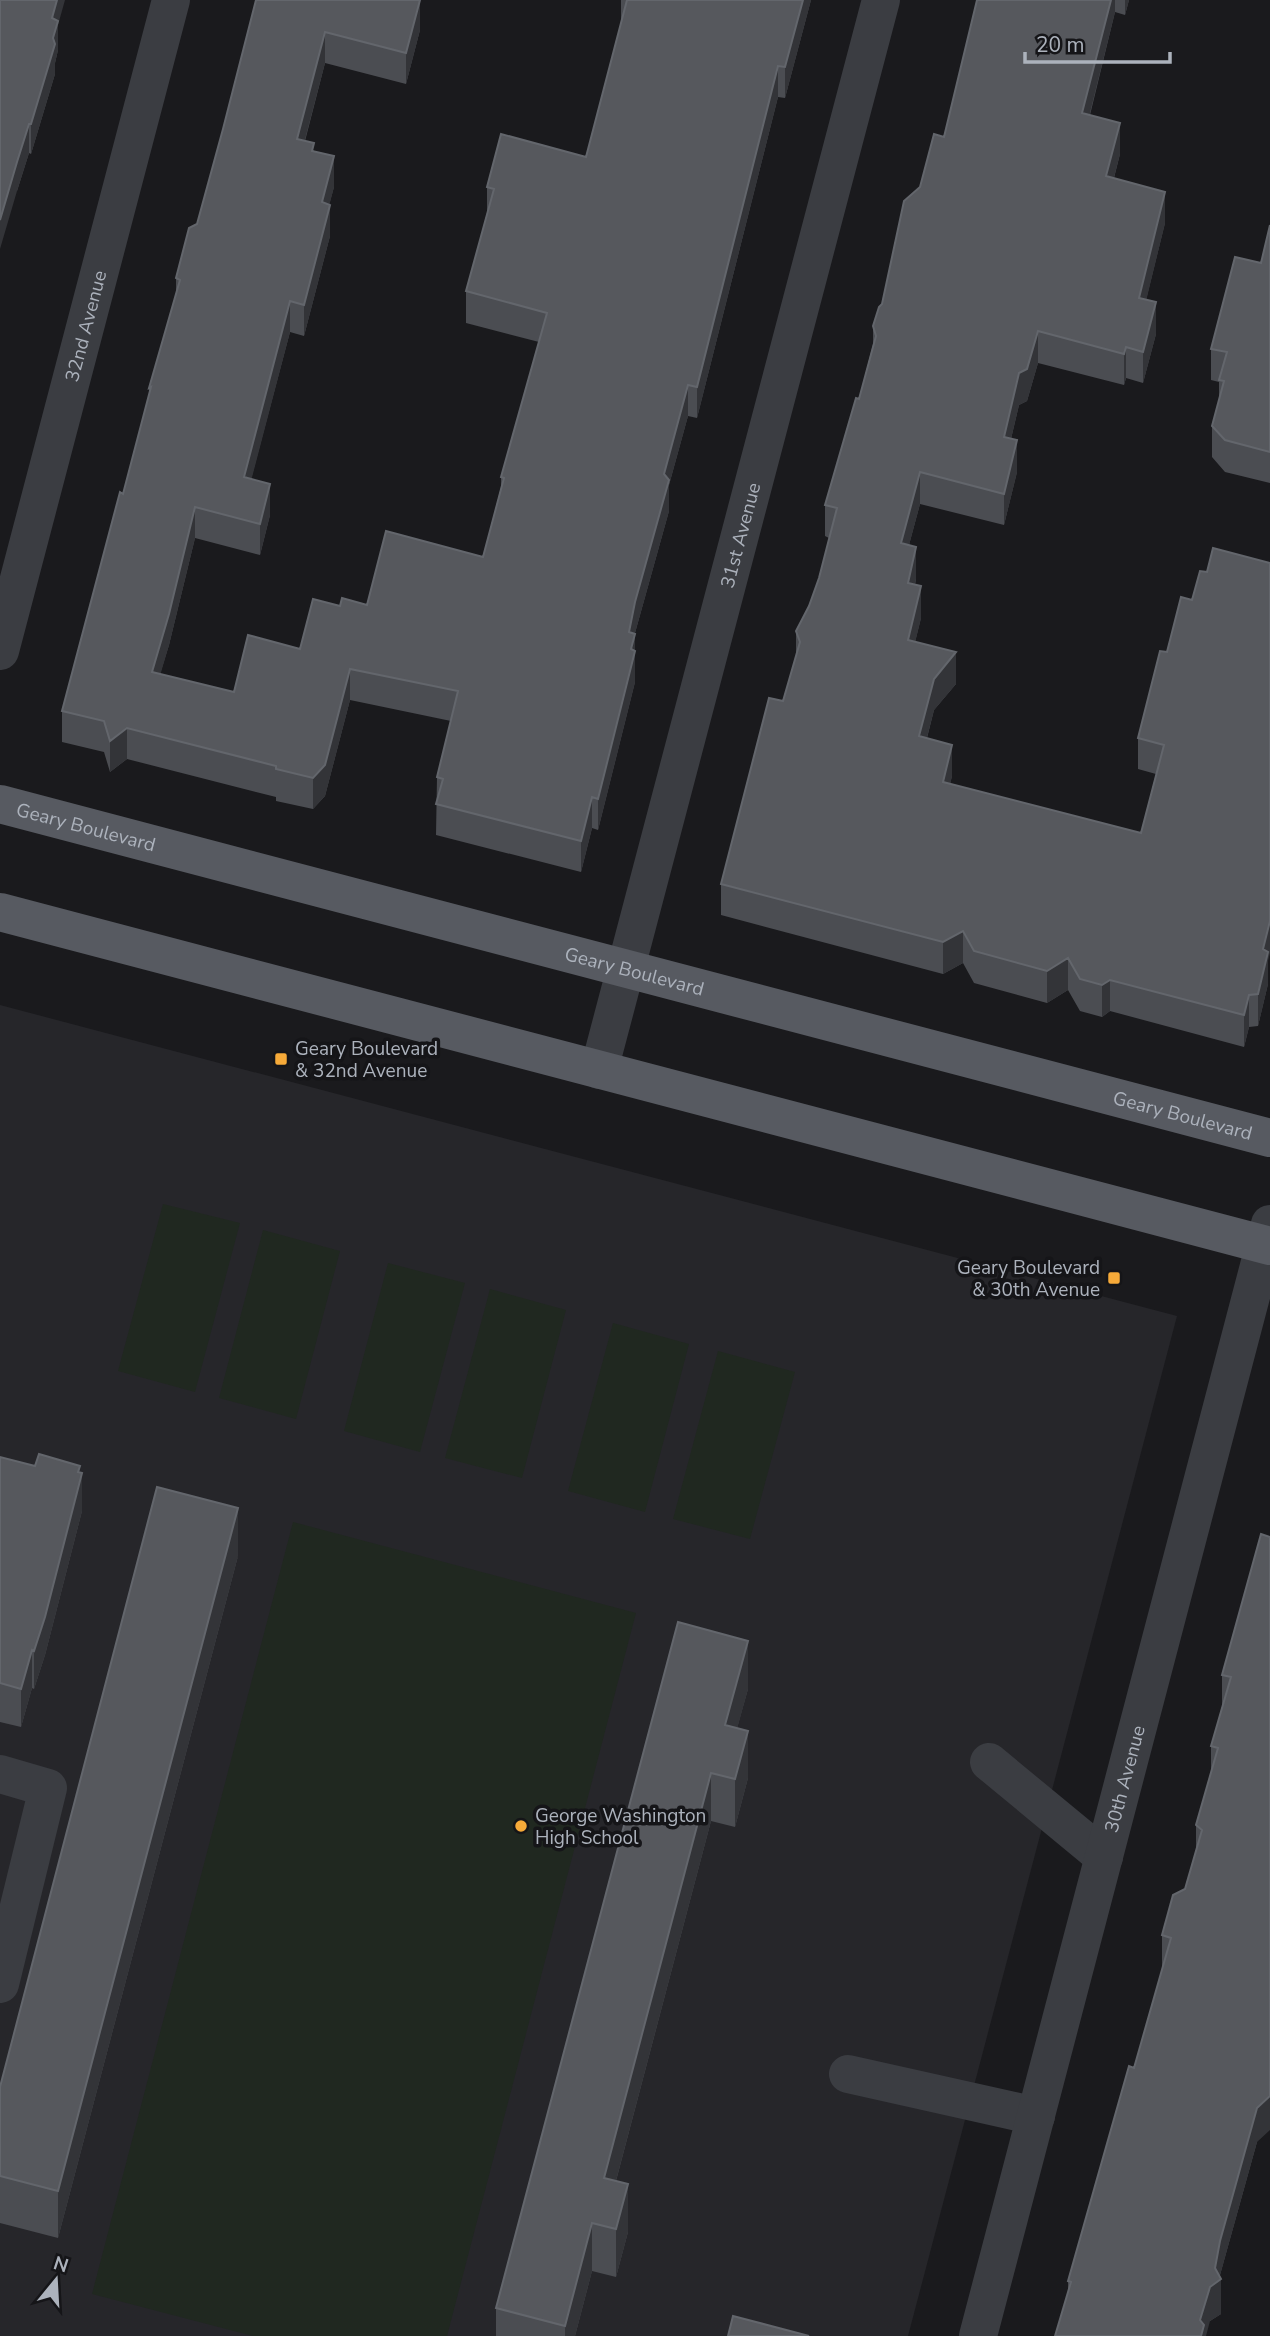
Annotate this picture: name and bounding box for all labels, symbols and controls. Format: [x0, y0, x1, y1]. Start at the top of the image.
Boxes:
scale bar [1025, 21, 1170, 65]
text: 20 m [1036, 31, 1085, 59]
street label: 32nd Avenue [59, 268, 113, 385]
street label: 31st Avenue [715, 480, 767, 591]
street label: Geary Boulevard [13, 797, 158, 858]
street label: Geary Boulevard [562, 941, 707, 1003]
place label: Geary Boulevard & 32nd Avenue [295, 1036, 438, 1084]
marker: Geary Boulevard & 32nd Avenue [273, 1051, 289, 1067]
street label: Geary Boulevard [1110, 1085, 1255, 1147]
place label: Geary Boulevard & 30th Avenue [957, 1255, 1100, 1303]
marker: Geary Boulevard & 30th Avenue [1106, 1270, 1122, 1286]
street label: 30th Avenue [1099, 1723, 1152, 1836]
place label: George Washington High School [535, 1803, 706, 1851]
marker: George Washington High School [513, 1818, 529, 1834]
north arrow [21, 2245, 91, 2315]
text: N [50, 2250, 72, 2279]

